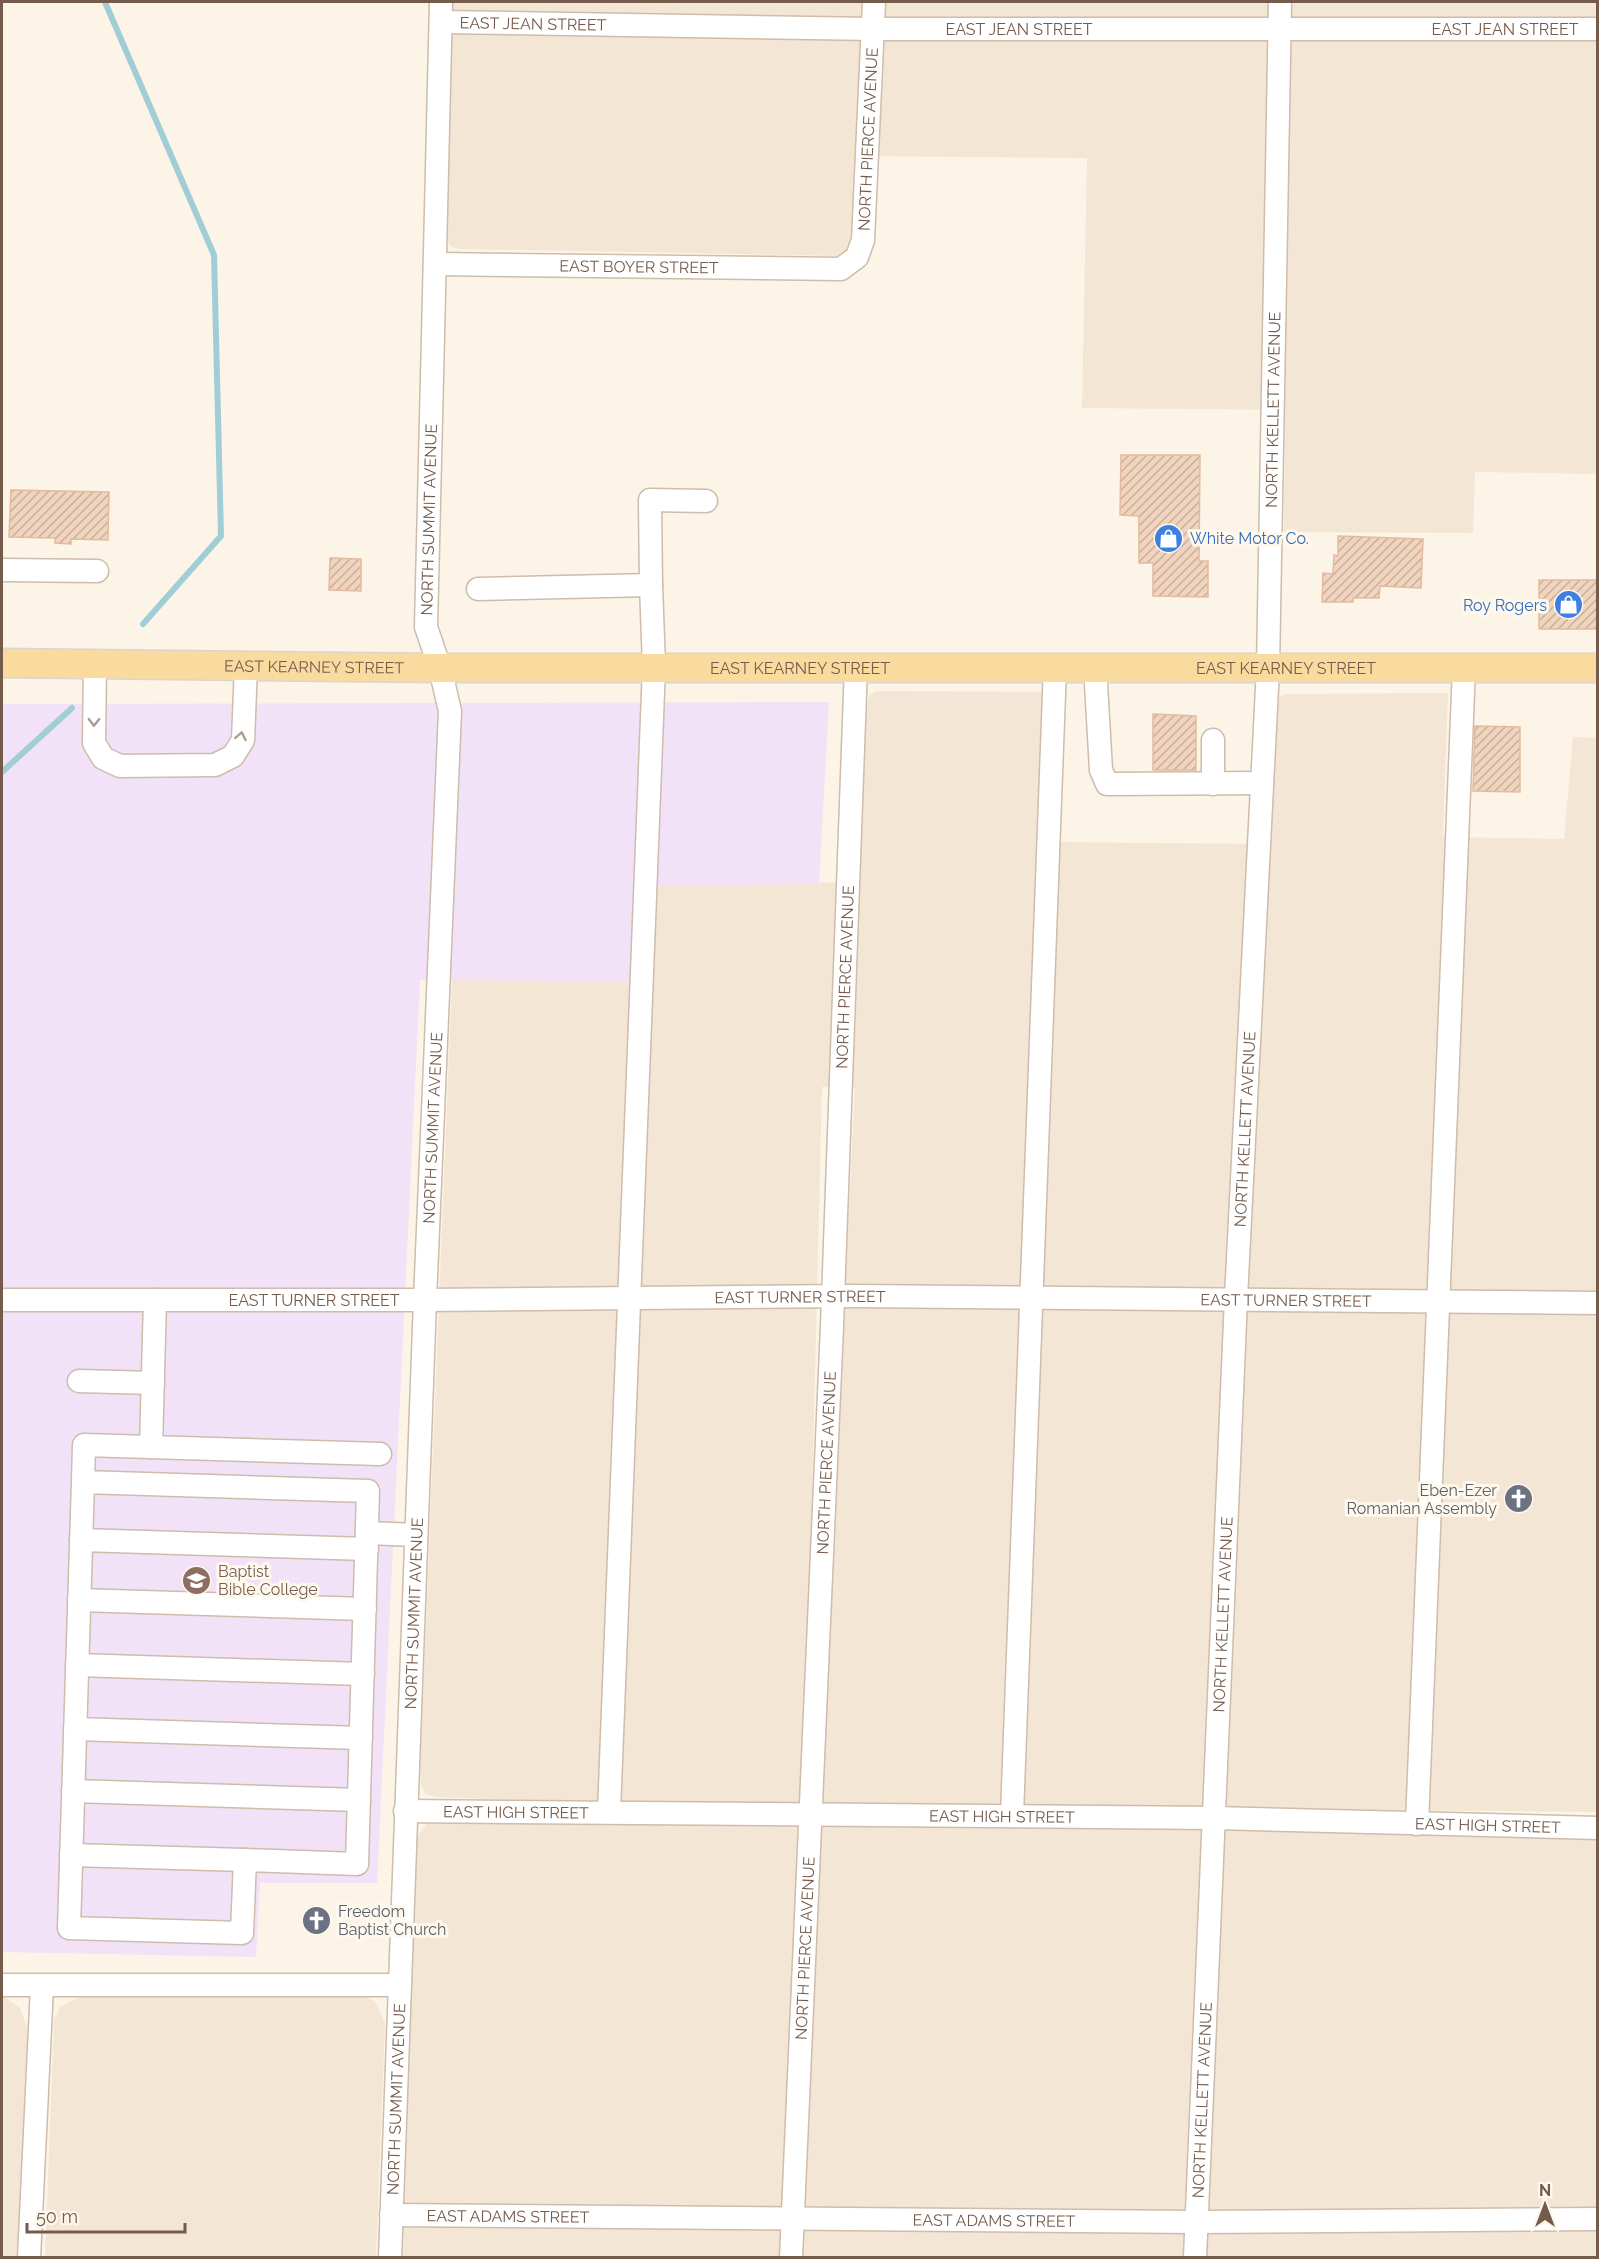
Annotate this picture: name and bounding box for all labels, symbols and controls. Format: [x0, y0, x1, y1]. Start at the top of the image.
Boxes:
street label: EAST JEAN STREET [459, 13, 607, 35]
street label: EAST JEAN STREET [945, 20, 1093, 39]
street label: EAST JEAN STREET [1431, 20, 1579, 39]
street label: NORTH PIERCE AVENUE [854, 47, 882, 231]
street label: EAST BOYER STREET [559, 257, 719, 277]
street label: NORTH KELLETT AVENUE [1262, 311, 1284, 508]
street label: NORTH SUMMIT AVENUE [417, 423, 441, 616]
shop icon: White Motor Co. [1153, 522, 1185, 554]
place label: White Motor Co. [1190, 529, 1309, 548]
shop icon: Roy Rogers [1552, 589, 1584, 621]
place label: Roy Rogers [1463, 596, 1547, 615]
street label: EAST KEARNEY STREET [224, 657, 404, 678]
street label: EAST KEARNEY STREET [710, 659, 890, 678]
street label: EAST KEARNEY STREET [1196, 659, 1376, 678]
one-way arrow [88, 718, 100, 727]
one-way arrow [235, 731, 247, 740]
street label: NORTH PIERCE AVENUE [832, 885, 858, 1069]
street label: NORTH KELLETT AVENUE [1231, 1030, 1260, 1228]
street label: NORTH SUMMIT AVENUE [419, 1031, 446, 1224]
street label: EAST TURNER STREET [714, 1287, 886, 1307]
street label: EAST TURNER STREET [1200, 1290, 1372, 1311]
street label: EAST TURNER STREET [228, 1291, 400, 1310]
street label: NORTH PIERCE AVENUE [813, 1370, 840, 1555]
place label: Eben-Ezer Romanian Assembly [1347, 1481, 1497, 1518]
church icon: Eben-Ezer Romanian Assembly [1502, 1483, 1534, 1515]
street label: NORTH KELLETT AVENUE [1209, 1516, 1237, 1713]
street label: NORTH SUMMIT AVENUE [401, 1517, 427, 1710]
place label: Baptist Bible College [218, 1562, 318, 1599]
school or university icon: Baptist Bible College [181, 1564, 213, 1596]
street label: EAST HIGH STREET [443, 1802, 589, 1823]
street label: EAST HIGH STREET [929, 1807, 1075, 1827]
street label: EAST HIGH STREET [1415, 1814, 1561, 1837]
street label: NORTH PIERCE AVENUE [792, 1856, 819, 2040]
place label: Freedom Baptist Church [338, 1902, 446, 1939]
church icon: Freedom Baptist Church [301, 1904, 333, 1936]
street label: NORTH KELLETT AVENUE [1189, 2001, 1216, 2199]
street label: NORTH SUMMIT AVENUE [383, 2003, 409, 2195]
north arrow [1515, 2175, 1575, 2235]
text: N [1539, 2181, 1551, 2200]
scale bar [27, 2196, 184, 2234]
text: 50 m [36, 2206, 78, 2227]
street label: EAST ADAMS STREET [427, 2206, 590, 2227]
street label: EAST ADAMS STREET [913, 2211, 1076, 2231]

